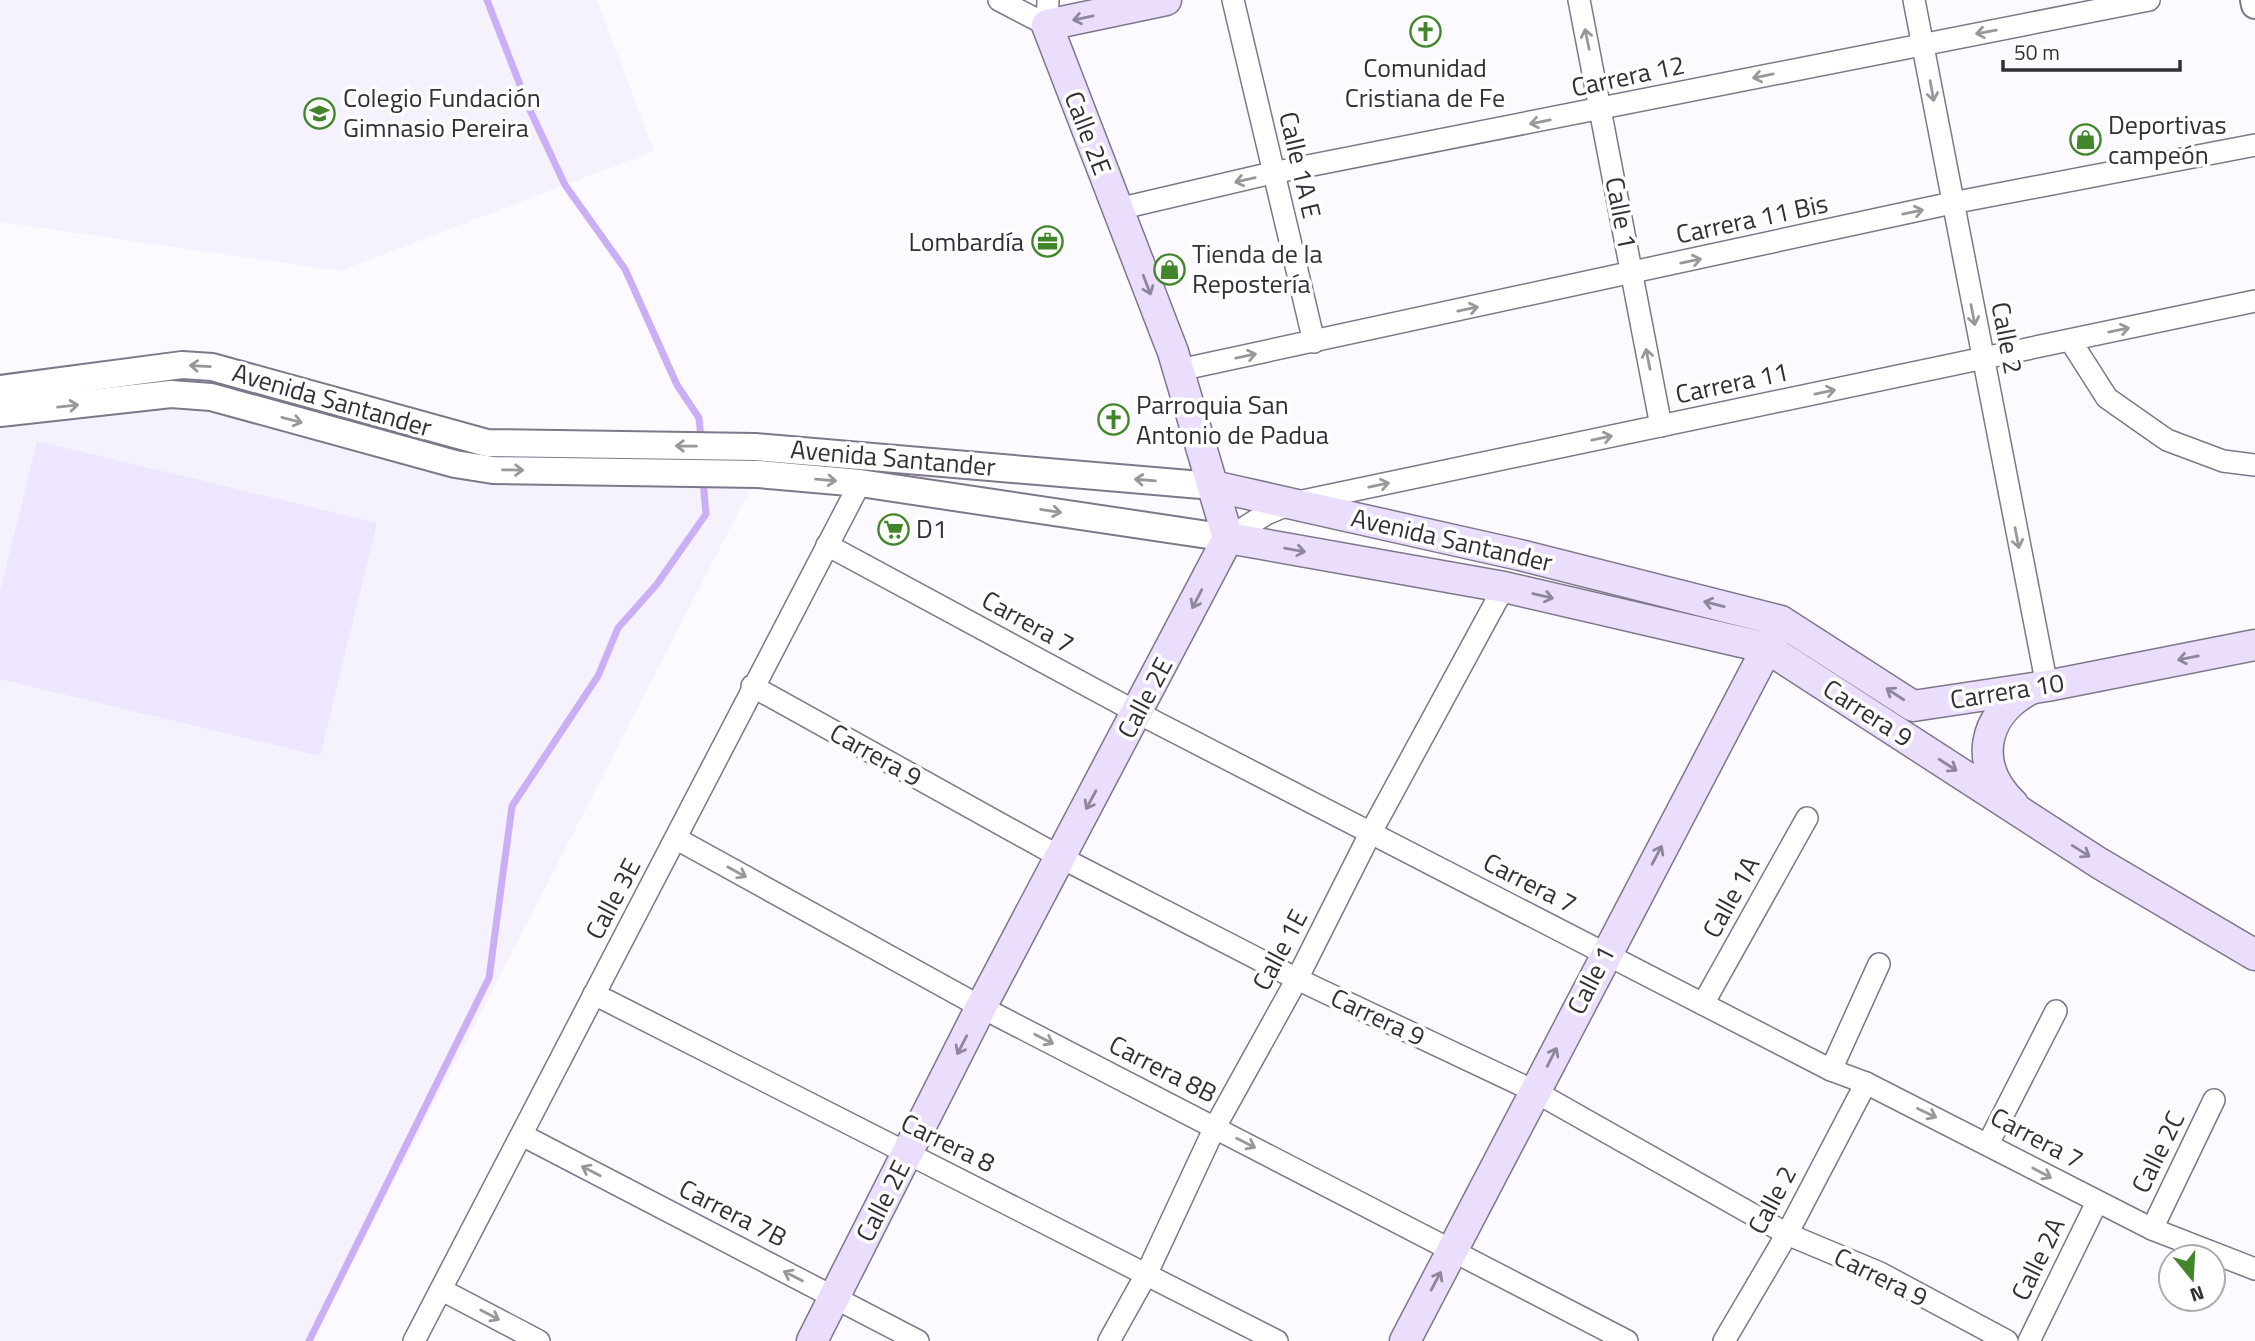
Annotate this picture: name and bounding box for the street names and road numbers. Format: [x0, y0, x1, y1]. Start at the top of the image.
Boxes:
street label: Carrera 12 [1568, 44, 1688, 107]
street label: Calle 2E [1055, 85, 1122, 180]
street label: Calle 1A E [1269, 108, 1332, 222]
street label: Calle 1 [1595, 174, 1648, 252]
street label: Carrera 11 Bis [1672, 183, 1831, 254]
street label: Calle 2 [1981, 299, 2034, 377]
street label: Carrera 11 [1672, 351, 1792, 414]
street label: Avenida Santander [228, 352, 436, 447]
street label: Avenida Santander [789, 429, 997, 486]
street label: Avenida Santander [1348, 497, 1557, 582]
street label: Carrera 7 [975, 580, 1082, 663]
street label: Calle 2E [1107, 650, 1182, 745]
street label: Carrera 10 [1947, 662, 2067, 719]
street label: Carrera 9 [1816, 669, 1921, 756]
street label: Carrera 9 [823, 713, 930, 796]
street label: Carrera 7 [1477, 842, 1584, 923]
street label: Calle 1A [1692, 849, 1769, 945]
street label: Calle 3E [575, 851, 650, 946]
street label: Calle 1E [1242, 902, 1317, 997]
street label: Calle 1 [1557, 939, 1624, 1021]
street label: Carrera 9 [1324, 978, 1432, 1055]
street label: Carrera 8B [1103, 1025, 1224, 1112]
street label: Carrera 7 [1984, 1097, 2091, 1178]
street label: Carrera 8 [895, 1103, 1002, 1182]
street label: Calle 2C [2121, 1104, 2194, 1199]
street label: Calle 2E [845, 1153, 920, 1248]
street label: Calle 2 [1737, 1159, 1806, 1241]
street label: Carrera 7B [673, 1169, 794, 1256]
street label: Calle 2A [2001, 1211, 2074, 1307]
street label: Carrera 9 [1828, 1237, 1935, 1316]

